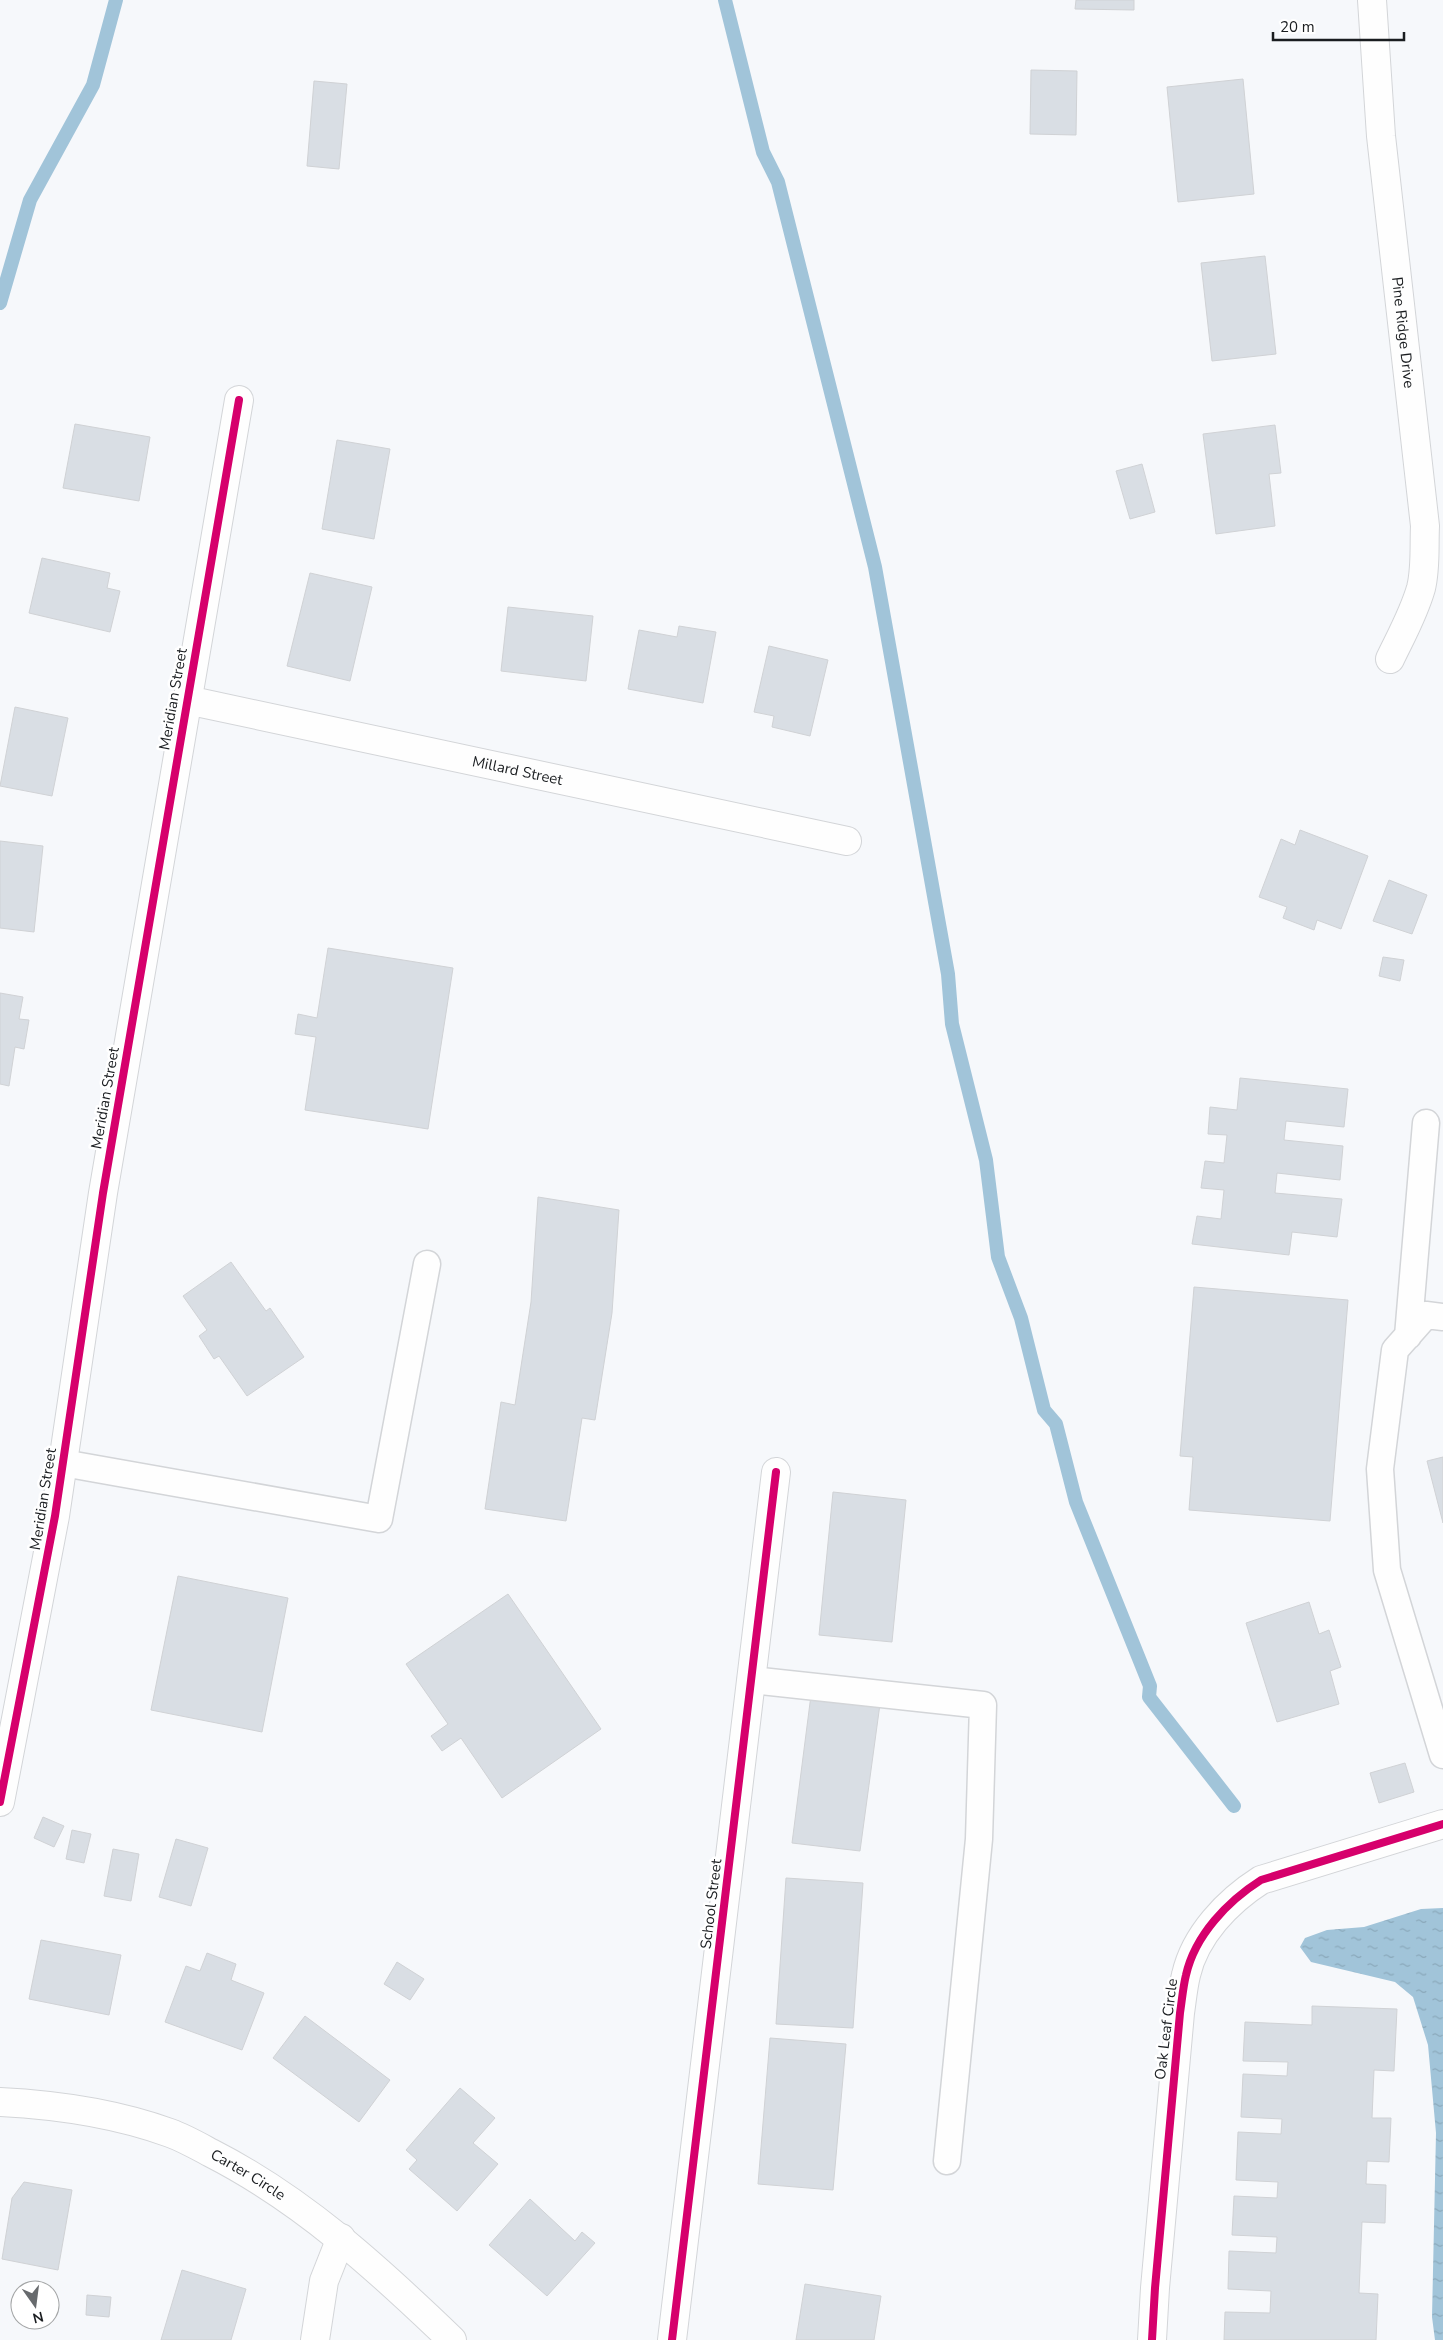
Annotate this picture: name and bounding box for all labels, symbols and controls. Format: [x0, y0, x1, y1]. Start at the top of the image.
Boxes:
scale bar [1273, 10, 1404, 42]
text: 20 m [1280, 17, 1315, 37]
street label: Pine Ridge Drive [1387, 276, 1419, 389]
street label: Meridian Street [154, 646, 192, 752]
street label: Millard Street [470, 751, 565, 790]
street label: Meridian Street [86, 1045, 124, 1151]
street label: Meridian Street [25, 1446, 61, 1551]
street label: School Street [696, 1857, 727, 1950]
street label: Oak Leaf Circle [1150, 1977, 1182, 2081]
street label: Carter Circle [207, 2144, 289, 2205]
north arrow [10, 2280, 60, 2330]
text: N [31, 2307, 45, 2328]

